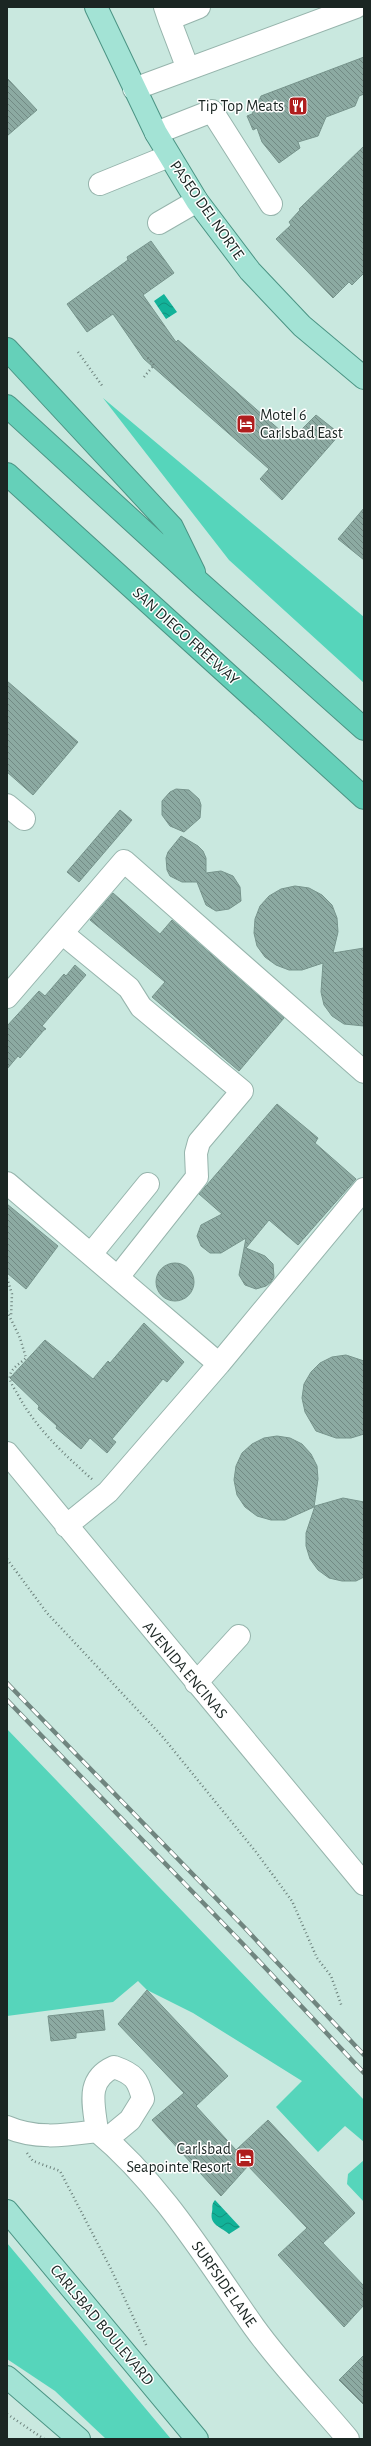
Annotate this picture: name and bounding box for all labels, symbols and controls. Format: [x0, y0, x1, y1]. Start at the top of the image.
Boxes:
restaurant icon: Tip Top Meats [287, 95, 309, 117]
place label: Tip Top Meats [198, 98, 284, 114]
street label: PASEO DEL NORTE [167, 158, 247, 263]
place label: Motel 6 Carlsbad East [260, 407, 343, 441]
hotel icon: Motel 6 Carlsbad East [235, 413, 257, 435]
street label: SAN DIEGO FREEWAY [130, 584, 243, 688]
street label: AVENIDA ENCINAS [140, 1618, 230, 1722]
place label: Carlsbad Seapointe Resort [126, 2141, 231, 2175]
hotel icon: Carlsbad Seapointe Resort [234, 2147, 256, 2169]
street label: SURFSIDE LANE [189, 2238, 260, 2330]
street label: CARLSBAD BOULEVARD [47, 2262, 157, 2388]

